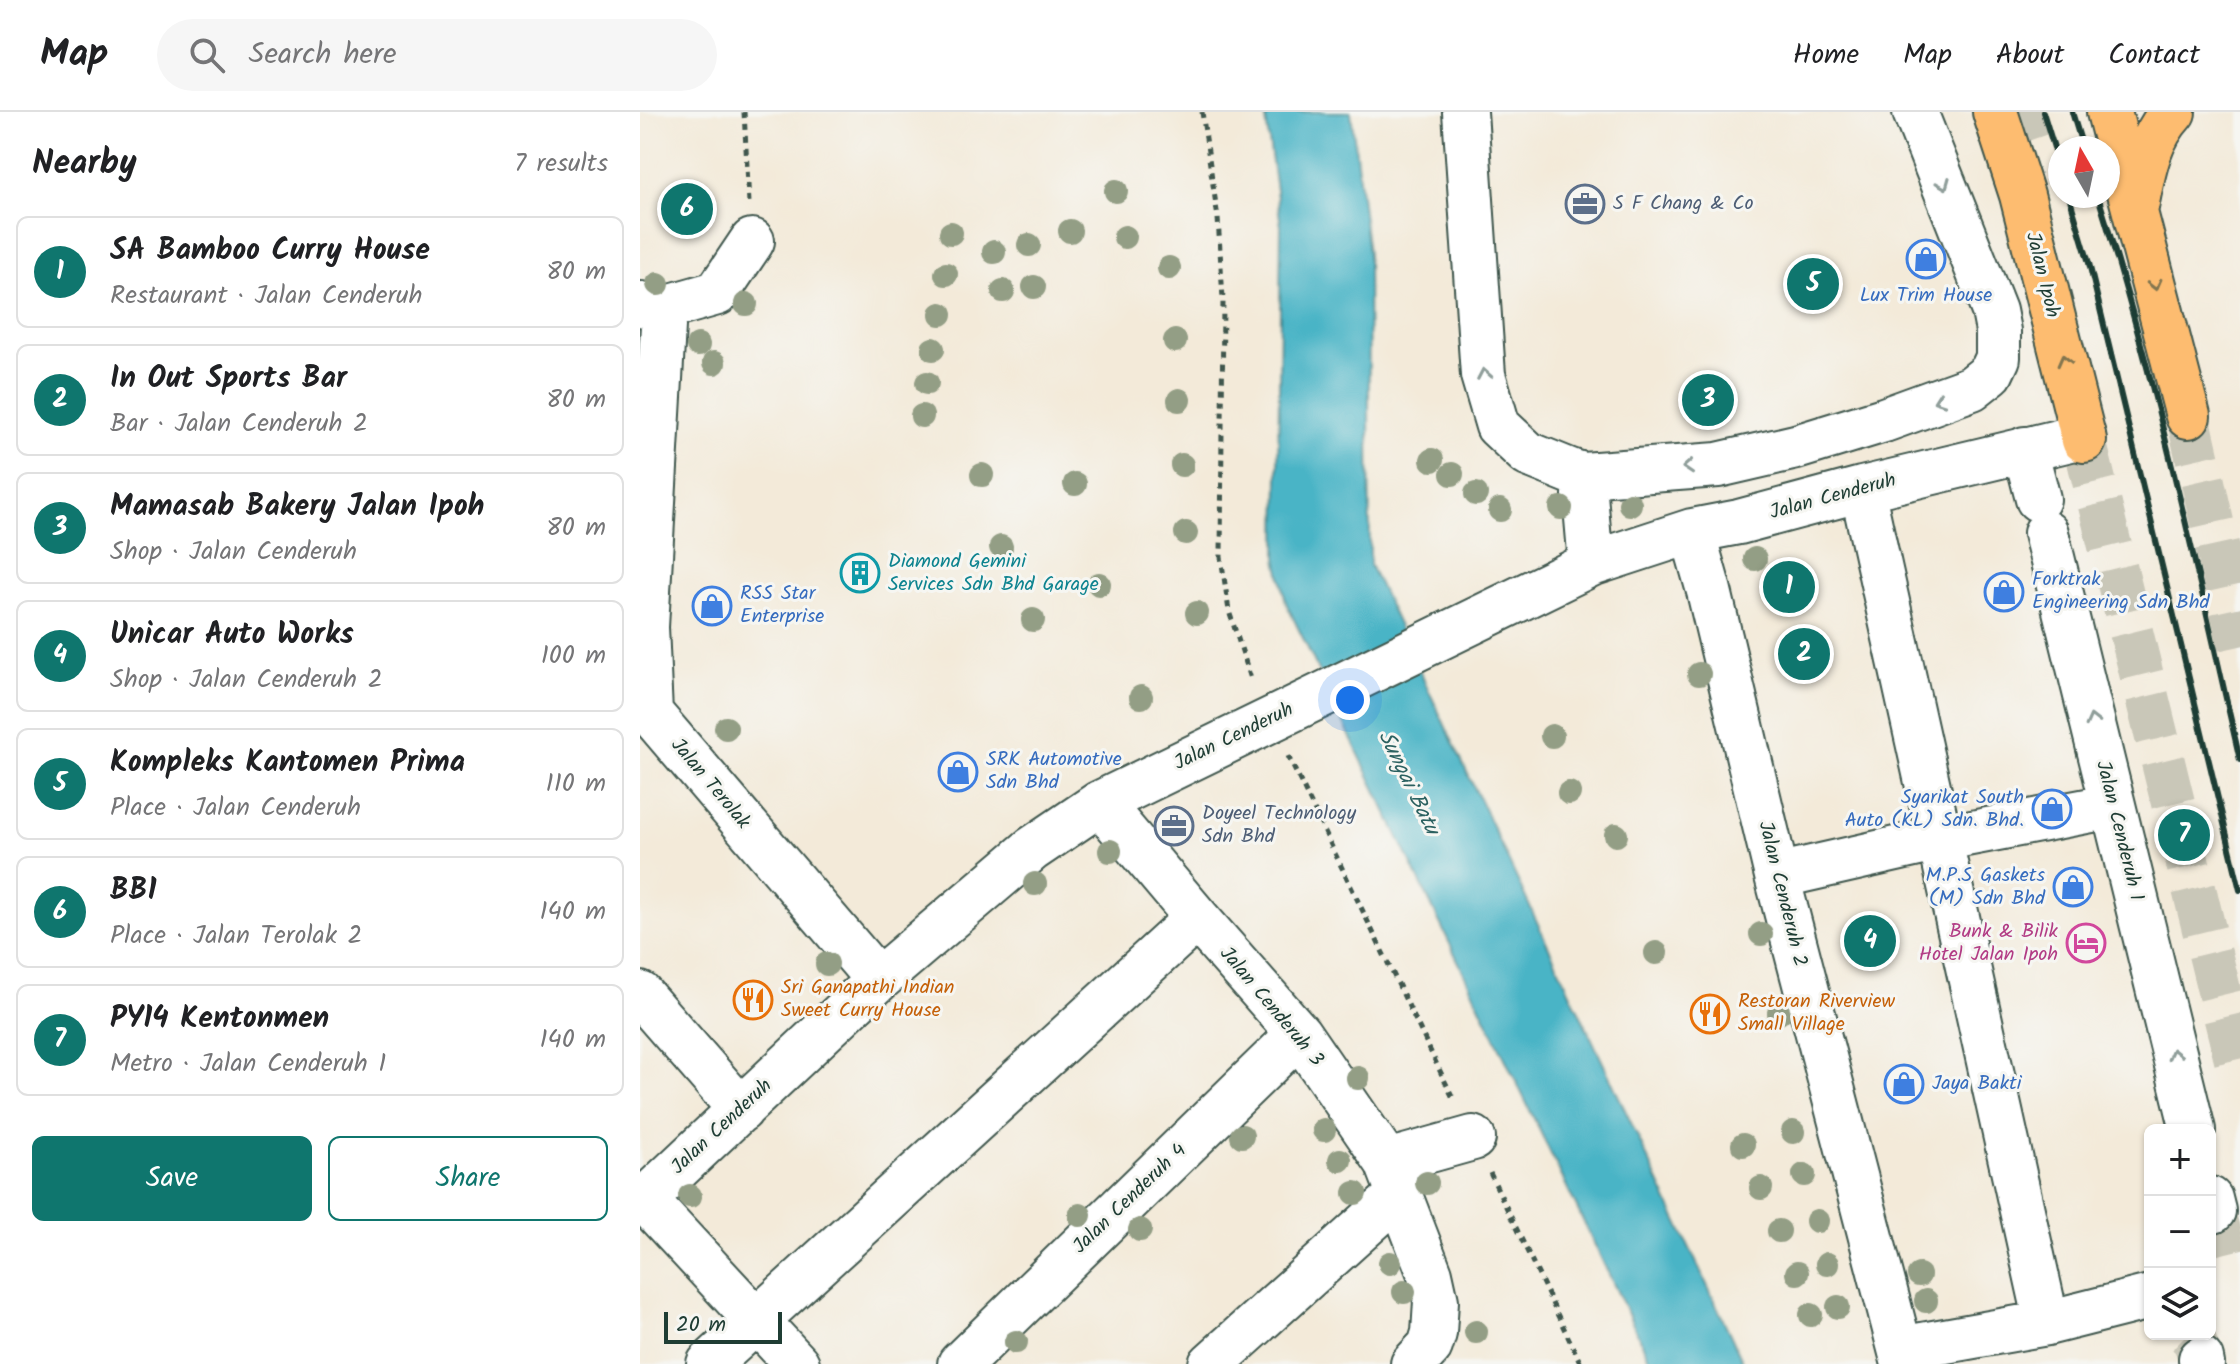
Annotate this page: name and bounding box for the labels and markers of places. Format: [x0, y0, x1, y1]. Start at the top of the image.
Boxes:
pin: 6 [661, 179, 713, 239]
office icon: S F Chang & Co [1564, 183, 1606, 225]
place label: S F Chang & Co [1613, 188, 1754, 220]
shop icon: Lux Trim House [1905, 238, 1947, 280]
pin: 5 [1787, 254, 1839, 314]
place label: Lux Trim House [1860, 280, 1992, 312]
pin: 3 [1682, 370, 1734, 430]
place label: Diamond Gemini Services Sdn Bhd Garage [888, 546, 1099, 601]
building icon: Diamond Gemini Services Sdn Bhd Garage [839, 552, 881, 594]
pin: 1 [1763, 557, 1815, 617]
place label: Forktrak Engineering Sdn Bhd [2032, 564, 2211, 619]
shop icon: Forktrak Engineering Sdn Bhd [1983, 571, 2025, 613]
place label: RSS Star Enterprise [740, 578, 824, 633]
shop icon: RSS Star Enterprise [691, 585, 733, 627]
pin: 2 [1778, 624, 1830, 684]
place label: SRK Automotive Sdn Bhd [986, 744, 1122, 799]
shop icon: SRK Automotive Sdn Bhd [937, 751, 979, 793]
place label: Syarikat South Auto (KL) Sdn. Bhd. [1845, 782, 2024, 837]
shop icon: Syarikat South Auto (KL) Sdn. Bhd. [2031, 788, 2073, 830]
place label: Doyeel Technology Sdn Bhd [1202, 798, 1357, 853]
office icon: Doyeel Technology Sdn Bhd [1153, 805, 1195, 847]
pin: 7 [2158, 805, 2210, 865]
place label: M.P.S Gaskets (M) Sdn Bhd [1925, 860, 2046, 915]
shop icon: M.P.S Gaskets (M) Sdn Bhd [2052, 866, 2094, 908]
pin: 4 [1844, 911, 1896, 971]
place label: Bunk & Bilik Hotel Jalan Ipoh [1919, 916, 2059, 971]
hotel icon: Bunk & Bilik Hotel Jalan Ipoh [2065, 922, 2107, 964]
place label: Sri Ganapathi Indian Sweet Curry House [781, 972, 954, 1027]
restaurant icon: Sri Ganapathi Indian Sweet Curry House [732, 979, 774, 1021]
place label: Restoran Riverview Small Village [1738, 986, 1895, 1041]
restaurant icon: Restoran Riverview Small Village [1689, 993, 1731, 1035]
shop icon: Jaya Bakti [1883, 1063, 1925, 1105]
place label: Jaya Bakti [1932, 1068, 2023, 1100]

